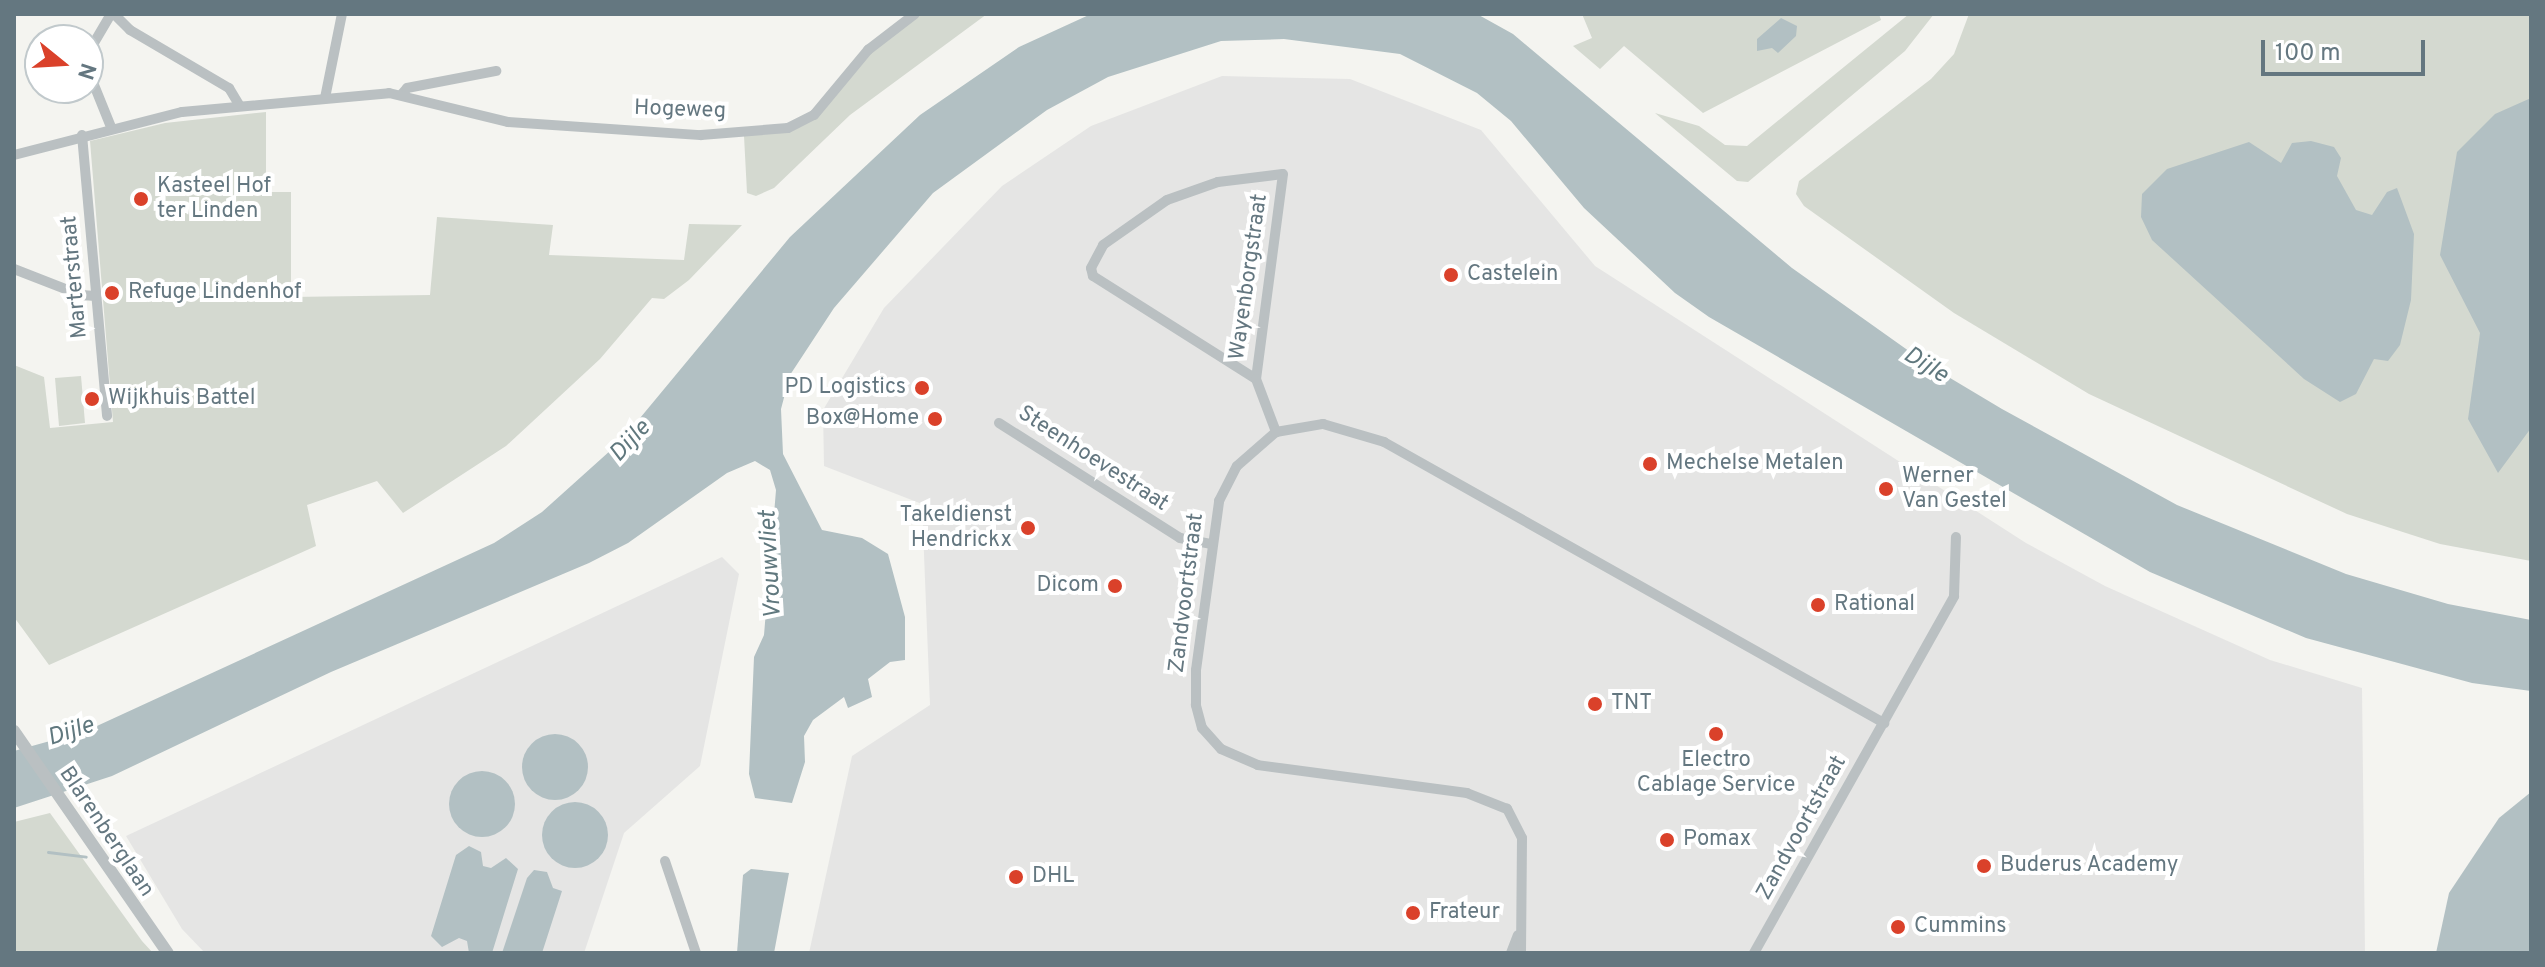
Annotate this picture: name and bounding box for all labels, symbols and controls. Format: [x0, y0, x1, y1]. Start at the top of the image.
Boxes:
north arrow [24, 24, 104, 104]
scale bar [2265, 24, 2429, 74]
text: 100 m [2275, 39, 2341, 69]
text: N [70, 59, 101, 83]
street label: Hogeweg [634, 95, 726, 125]
place label: Kasteel Hof ter Linden [157, 173, 271, 224]
marker: Kasteel Hof ter Linden [132, 190, 150, 208]
street label: Wayenborgstraat [1224, 192, 1274, 362]
street label: Marterstraat [56, 215, 94, 339]
place label: Castelein [1467, 262, 1558, 288]
marker: Castelein [1442, 266, 1460, 284]
place label: Refuge Lindenhof [128, 280, 301, 306]
marker: Refuge Lindenhof [103, 284, 121, 302]
water label: Dijle [1897, 341, 1953, 391]
place label: PD Logistics [784, 375, 906, 401]
marker: PD Logistics [913, 379, 931, 397]
place label: Wijkhuis Battel [108, 386, 255, 412]
marker: Wijkhuis Battel [83, 390, 101, 408]
street label: Steenhoevestraat [1013, 401, 1173, 517]
place label: Box@Home [806, 406, 919, 432]
marker: Box@Home [926, 410, 944, 428]
water label: Dijle [604, 415, 658, 469]
place label: Mechelse Metalen [1666, 451, 1844, 477]
marker: Mechelse Metalen [1641, 455, 1659, 473]
place label: Werner Van Gestel [1902, 463, 2007, 514]
marker: Werner Van Gestel [1877, 480, 1895, 498]
place label: Takeldienst Hendrickx [900, 502, 1012, 554]
water label: Vrouwvliet [755, 510, 789, 620]
street label: Zandvoortstraat [1164, 511, 1210, 675]
marker: Takeldienst Hendrickx [1019, 519, 1037, 537]
place label: Dicom [1036, 573, 1099, 599]
marker: Dicom [1106, 577, 1124, 595]
place label: Rational [1834, 592, 1915, 618]
marker: Rational [1809, 596, 1827, 614]
place label: TNT [1611, 691, 1652, 717]
marker: TNT [1586, 695, 1604, 713]
water label: Dijle [44, 712, 98, 754]
marker: Electro Cablage Service [1707, 725, 1725, 743]
place label: Electro Cablage Service [1637, 747, 1795, 798]
street label: Zandvoortstraat [1751, 751, 1853, 905]
street label: Blarenberglaan [53, 762, 159, 902]
place label: Pomax [1683, 827, 1751, 853]
marker: Pomax [1658, 831, 1676, 849]
place label: Buderus Academy [2000, 853, 2179, 879]
marker: Buderus Academy [1975, 857, 1993, 875]
place label: DHL [1032, 864, 1075, 890]
marker: DHL [1007, 868, 1025, 886]
place label: Frateur [1429, 900, 1500, 926]
marker: Frateur [1404, 904, 1422, 922]
place label: Cummins [1914, 914, 2007, 940]
marker: Cummins [1889, 918, 1907, 936]

